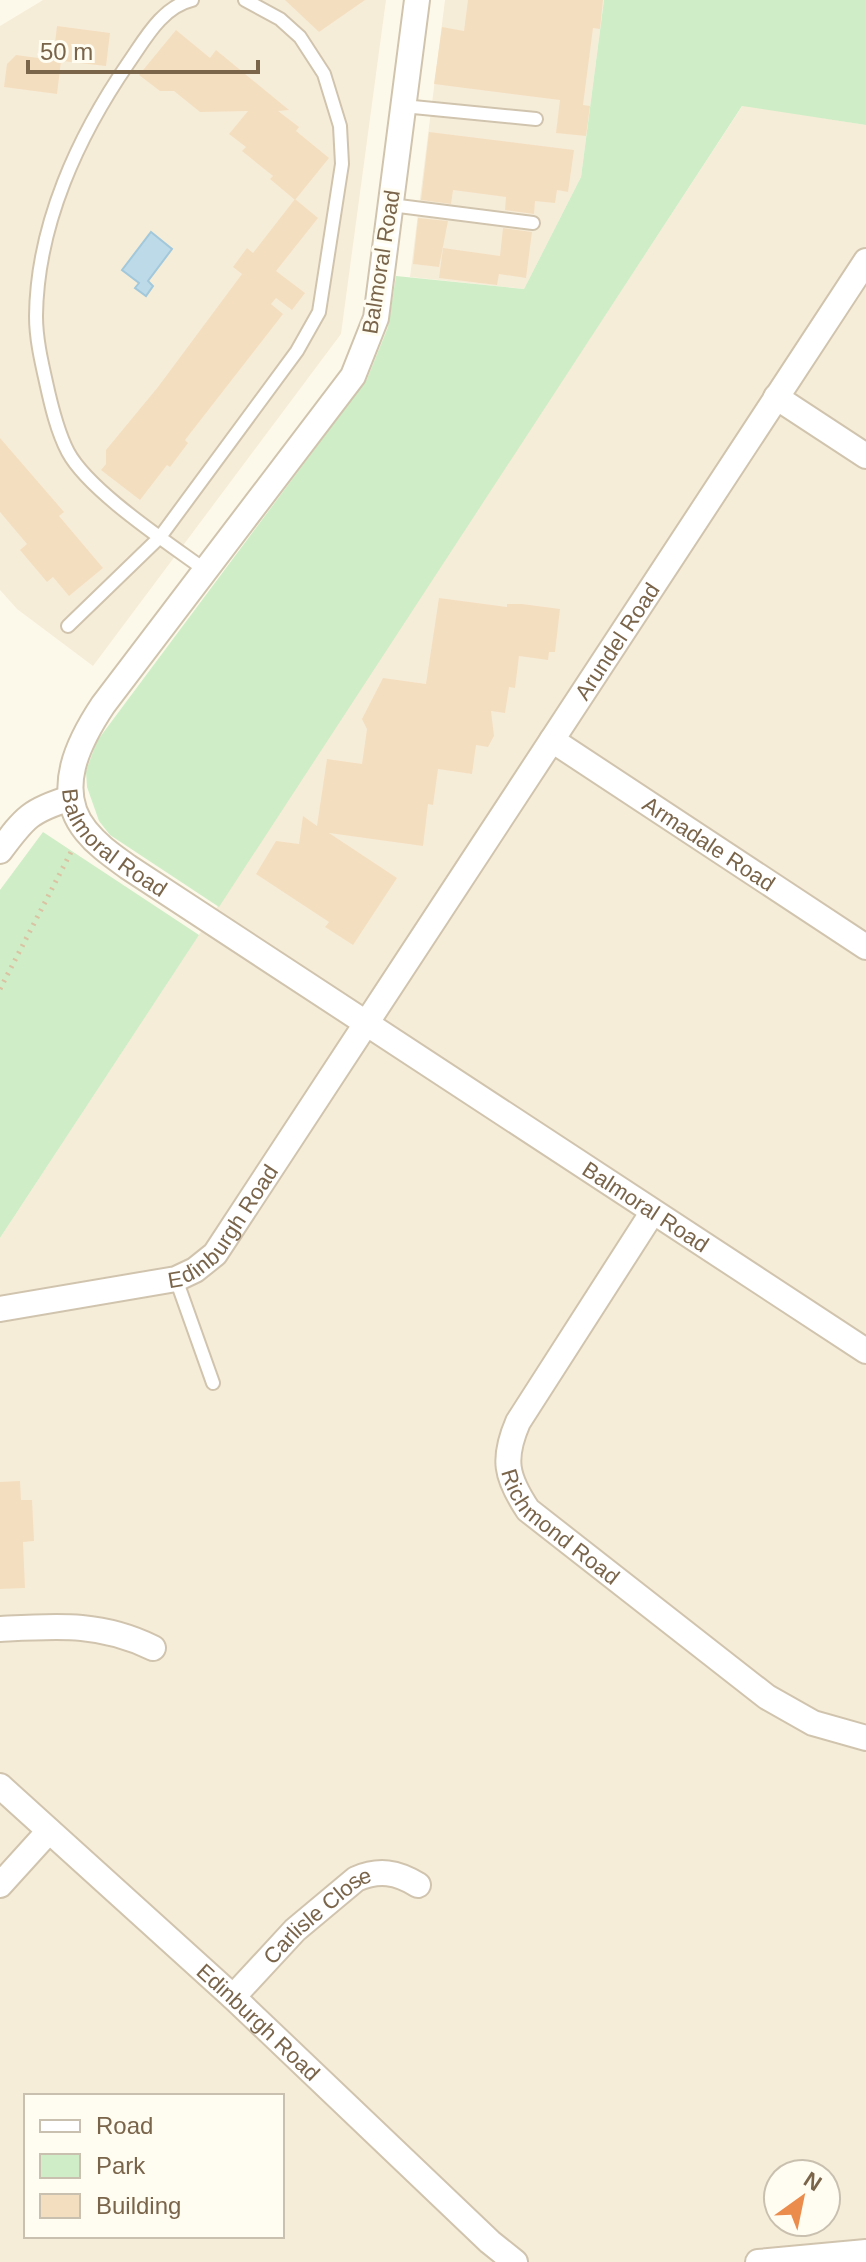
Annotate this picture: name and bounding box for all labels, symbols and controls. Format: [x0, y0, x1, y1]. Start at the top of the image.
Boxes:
scale bar [28, 24, 258, 74]
text: 50 m [40, 38, 93, 65]
street label: Balmoral Road [357, 188, 405, 336]
street label: Arundel Road [569, 578, 664, 704]
street label: Balmoral Road [58, 787, 172, 902]
street label: Armadale Road [638, 791, 780, 896]
street label: Balmoral Road [578, 1156, 714, 1257]
street label: Edinburgh Road [166, 1160, 283, 1293]
street label: Richmond Road [497, 1466, 624, 1589]
street label: Carlisle Close [258, 1862, 374, 1969]
street label: Edinburgh Road [192, 1958, 325, 2086]
legend [24, 2094, 284, 2238]
text: Road [96, 2112, 153, 2139]
text: Park [96, 2152, 146, 2179]
north arrow [762, 2158, 842, 2238]
text: N [799, 2167, 826, 2196]
text: Building [96, 2192, 181, 2219]

